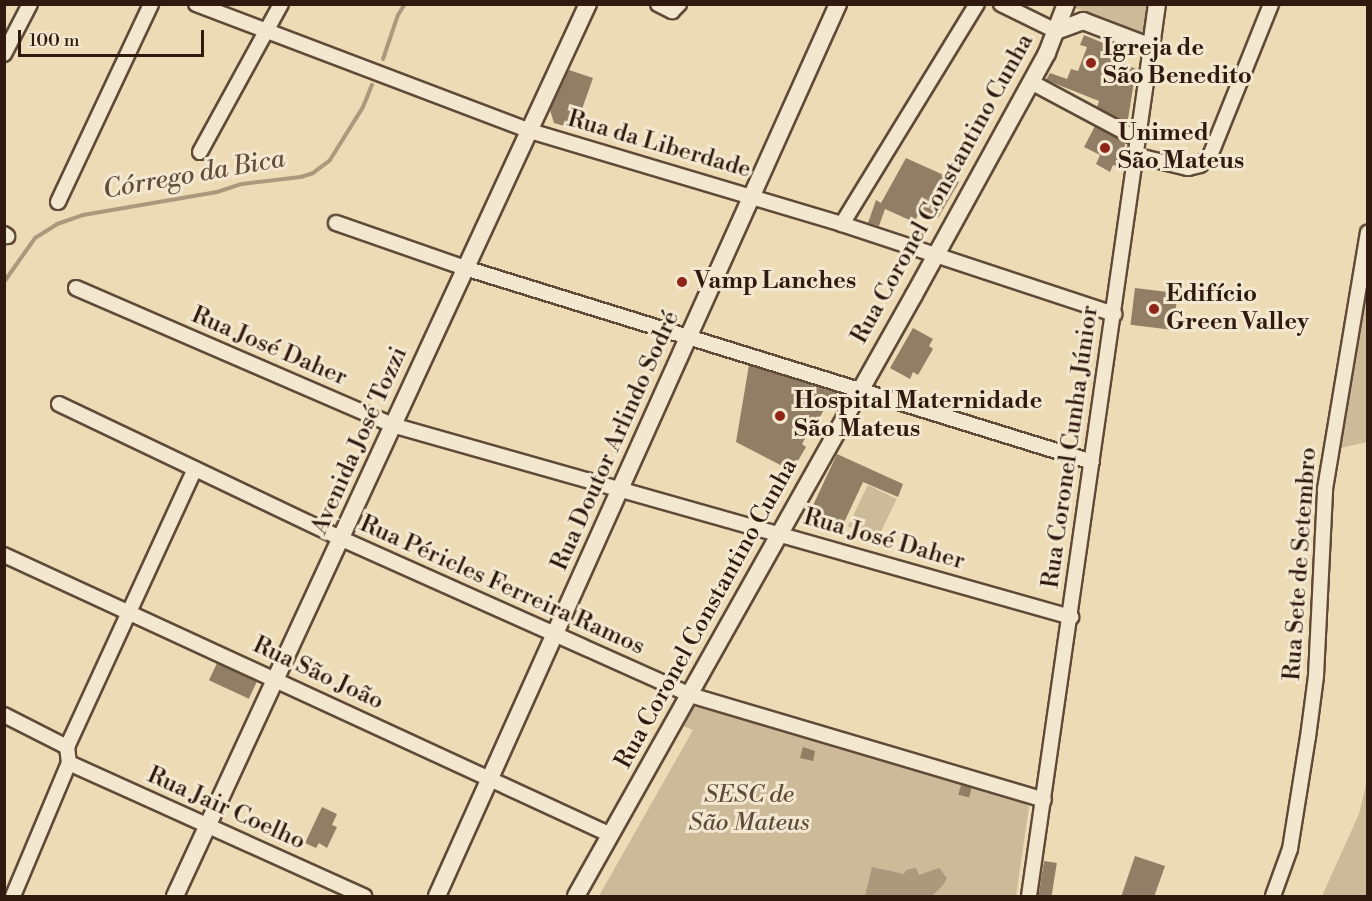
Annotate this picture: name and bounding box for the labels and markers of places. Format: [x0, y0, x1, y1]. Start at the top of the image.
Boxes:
place label: Igreja de São Benedito [1103, 35, 1252, 91]
marker: Igreja de São Benedito [1084, 56, 1098, 70]
place label: Unimed São Mateus [1118, 120, 1244, 176]
marker: Unimed São Mateus [1096, 139, 1114, 157]
place label: Vamp Lanches [694, 268, 856, 296]
marker: Vamp Lanches [675, 275, 689, 289]
place label: Edifício Green Valley [1166, 281, 1309, 337]
marker: Edifício Green Valley [1147, 302, 1161, 316]
place label: Hospital Maternidade São Mateus [794, 388, 1042, 444]
marker: Hospital Maternidade São Mateus [771, 407, 789, 425]

